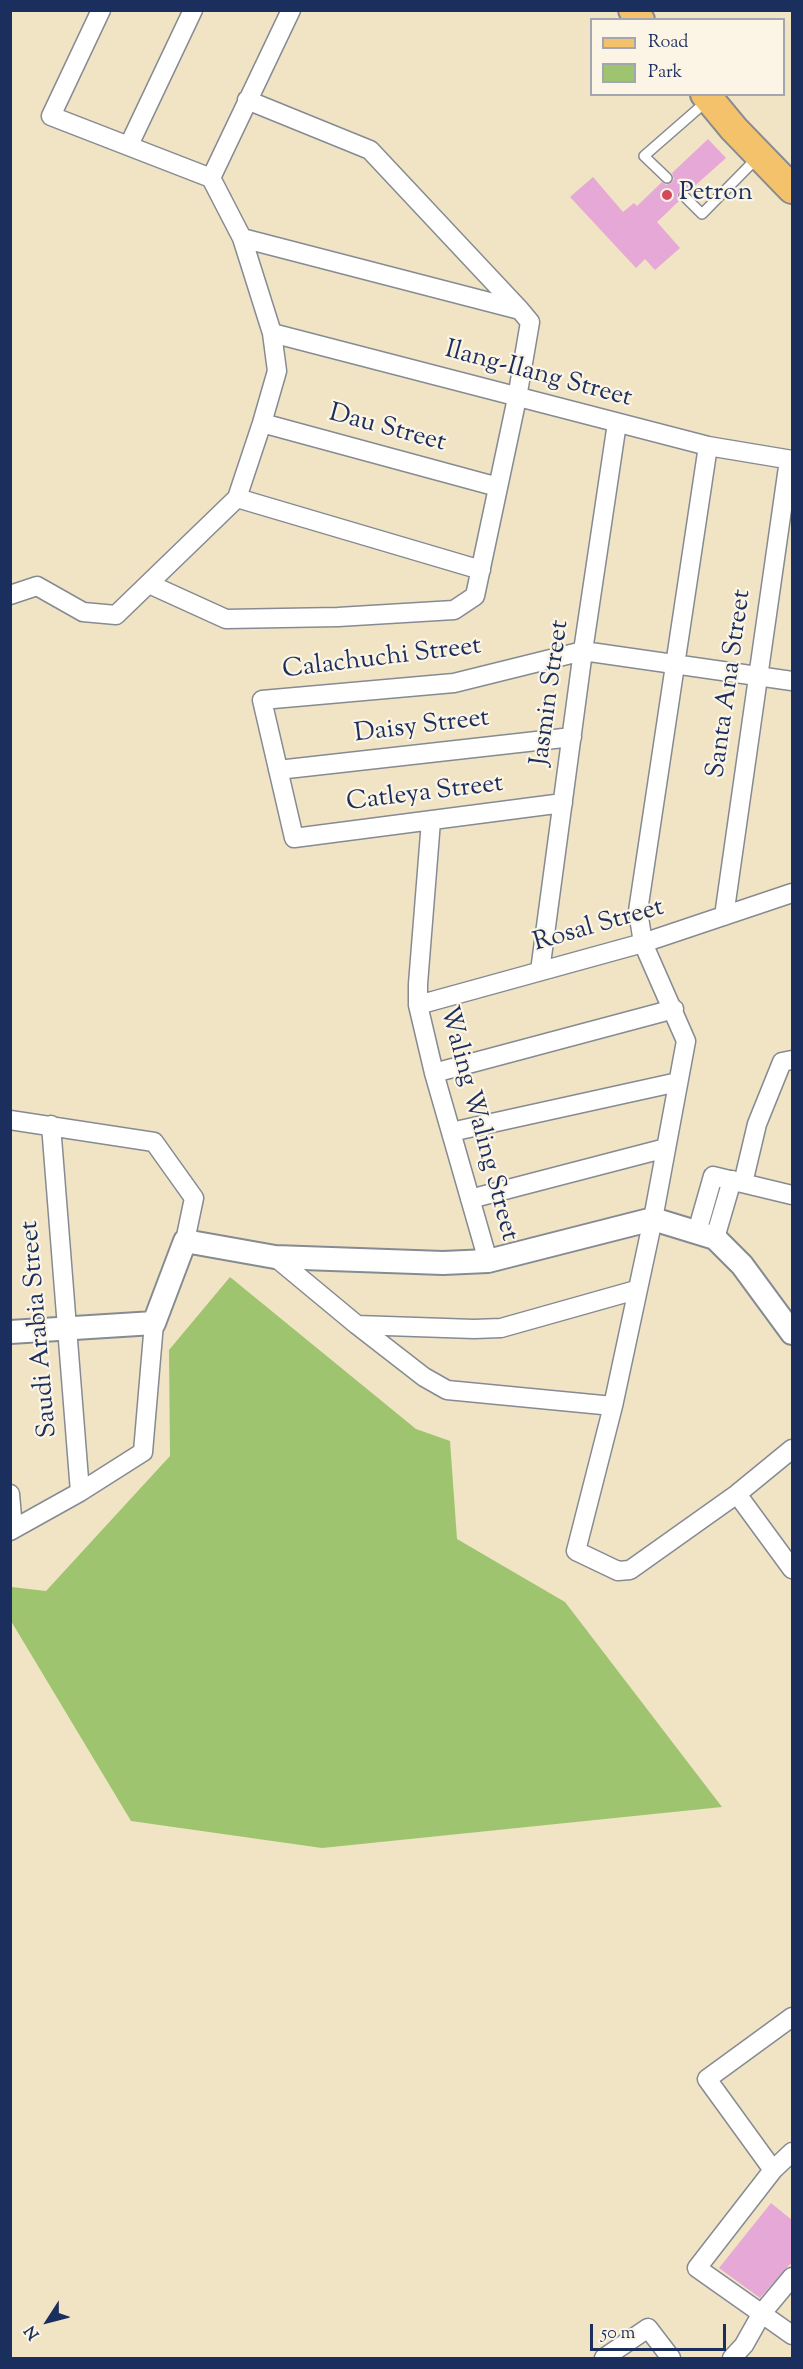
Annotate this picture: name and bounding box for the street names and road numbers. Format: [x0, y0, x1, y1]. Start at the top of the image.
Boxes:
street label: Ilang-Ilang Street [441, 336, 635, 416]
street label: Dau Street [325, 399, 449, 461]
street label: Santa Ana Street [702, 588, 760, 780]
street label: Jasmin Street [526, 618, 578, 768]
street label: Calachuchi Street [281, 632, 483, 688]
street label: Daisy Street [353, 704, 491, 752]
street label: Catleya Street [345, 770, 505, 820]
street label: Rosal Street [530, 894, 668, 960]
street label: Waling Waling Street [431, 1003, 523, 1245]
street label: Saudi Arabia Street [16, 1219, 66, 1439]

